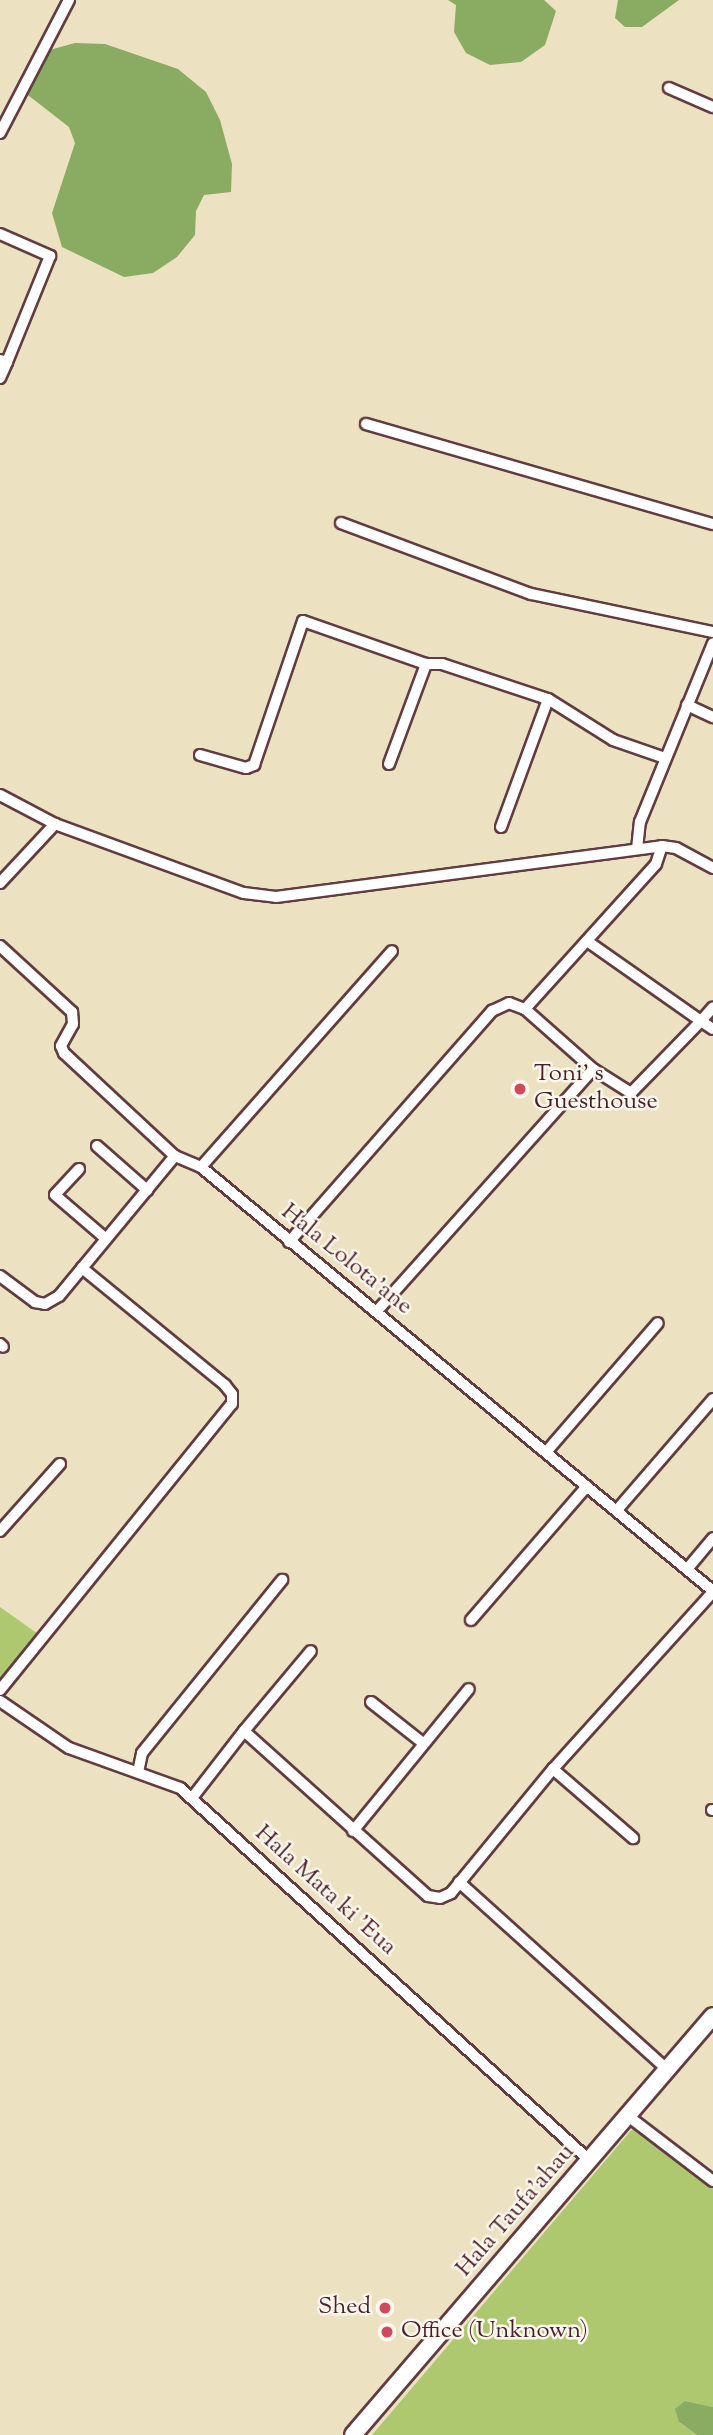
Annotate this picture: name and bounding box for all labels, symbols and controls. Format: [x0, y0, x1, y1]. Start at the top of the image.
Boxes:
place label: Toni' s Guesthouse [534, 1061, 658, 1117]
marker: Toni' s Guesthouse [512, 1081, 528, 1097]
street label: Hala Lolota'ane [275, 1198, 417, 1322]
street label: Hala Mata ki 'Eua [248, 1820, 402, 1962]
street label: Hala Taufa'ahau [450, 2139, 582, 2283]
place label: Shed [318, 2294, 371, 2322]
marker: Shed [377, 2300, 393, 2316]
place label: Office (Unknown) [401, 2318, 588, 2346]
marker: Office (Unknown) [379, 2324, 395, 2340]

